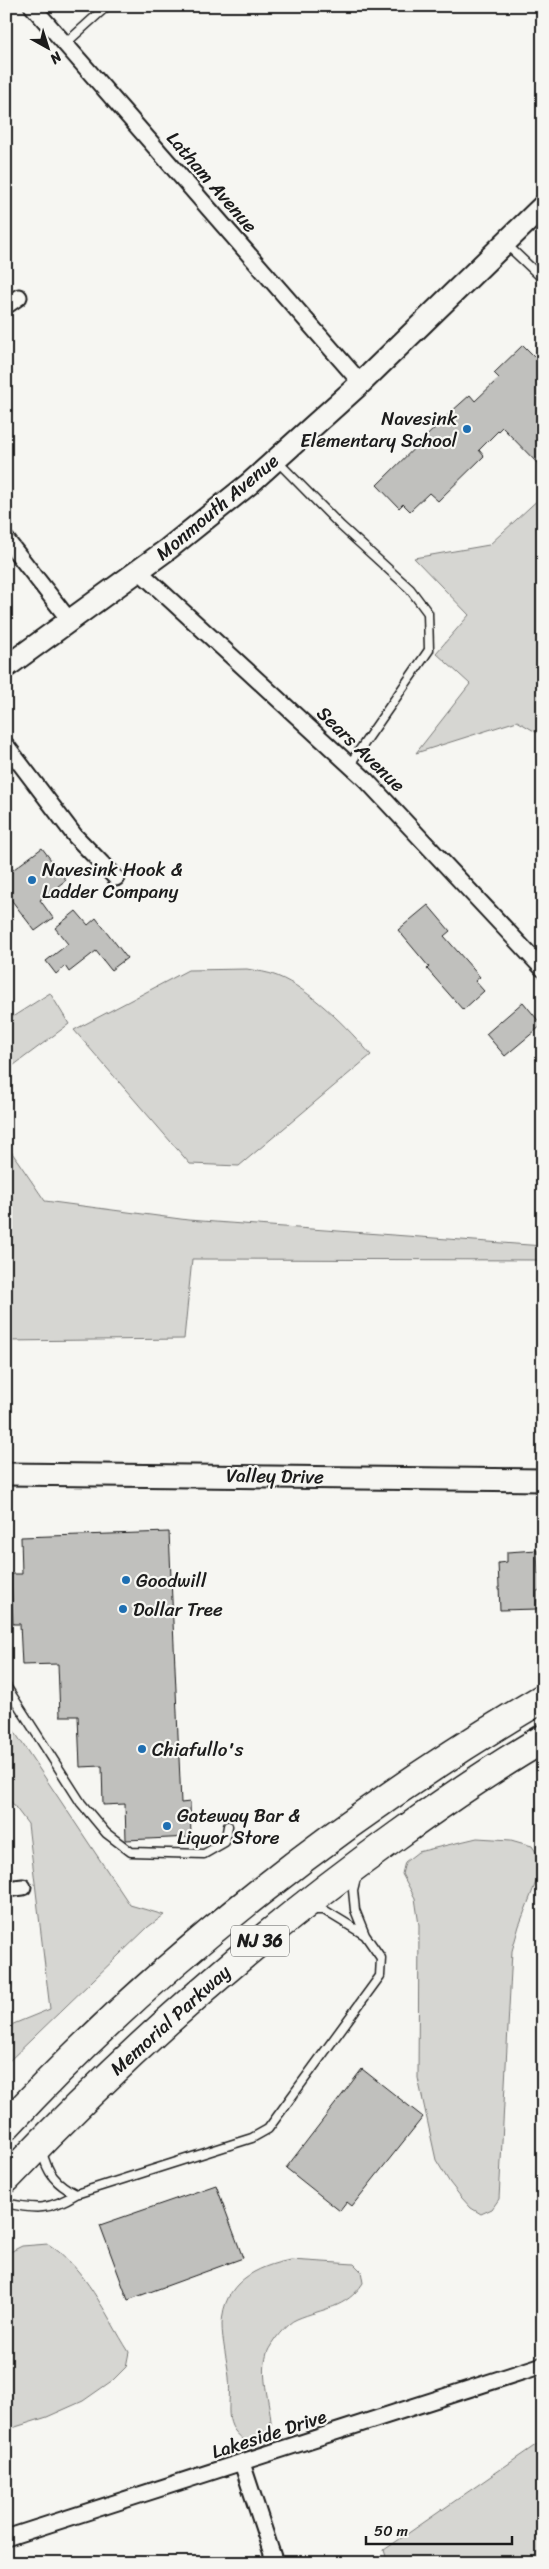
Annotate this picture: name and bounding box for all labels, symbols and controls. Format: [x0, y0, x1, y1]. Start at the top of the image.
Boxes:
north arrow [22, 22, 72, 72]
text: N [44, 44, 68, 71]
street label: Latham Avenue [158, 124, 266, 241]
place label: Navesink Elementary School [300, 402, 458, 457]
marker: Navesink Elementary School [461, 423, 473, 435]
street label: Monmouth Avenue [148, 445, 286, 569]
street label: Sears Avenue [309, 698, 413, 800]
place label: Navesink Hook & Ladder Company [42, 853, 182, 908]
marker: Navesink Hook & Ladder Company [26, 874, 38, 886]
street label: Valley Drive [226, 1459, 324, 1493]
place label: Goodwill [136, 1564, 207, 1597]
marker: Goodwill [120, 1574, 132, 1586]
place label: Dollar Tree [133, 1593, 223, 1626]
marker: Dollar Tree [117, 1603, 129, 1615]
place label: Chiafullo's [152, 1733, 244, 1766]
marker: Chiafullo's [136, 1743, 148, 1755]
place label: Gateway Bar & Liquor Store [177, 1799, 300, 1854]
marker: Gateway Bar & Liquor Store [161, 1820, 173, 1832]
road number: NJ 36 [231, 1925, 289, 1956]
street label: Memorial Parkway [102, 1956, 238, 2084]
street label: Lakeside Drive [207, 2400, 331, 2468]
scale bar [366, 2514, 513, 2546]
text: 50 m [374, 2518, 409, 2544]

